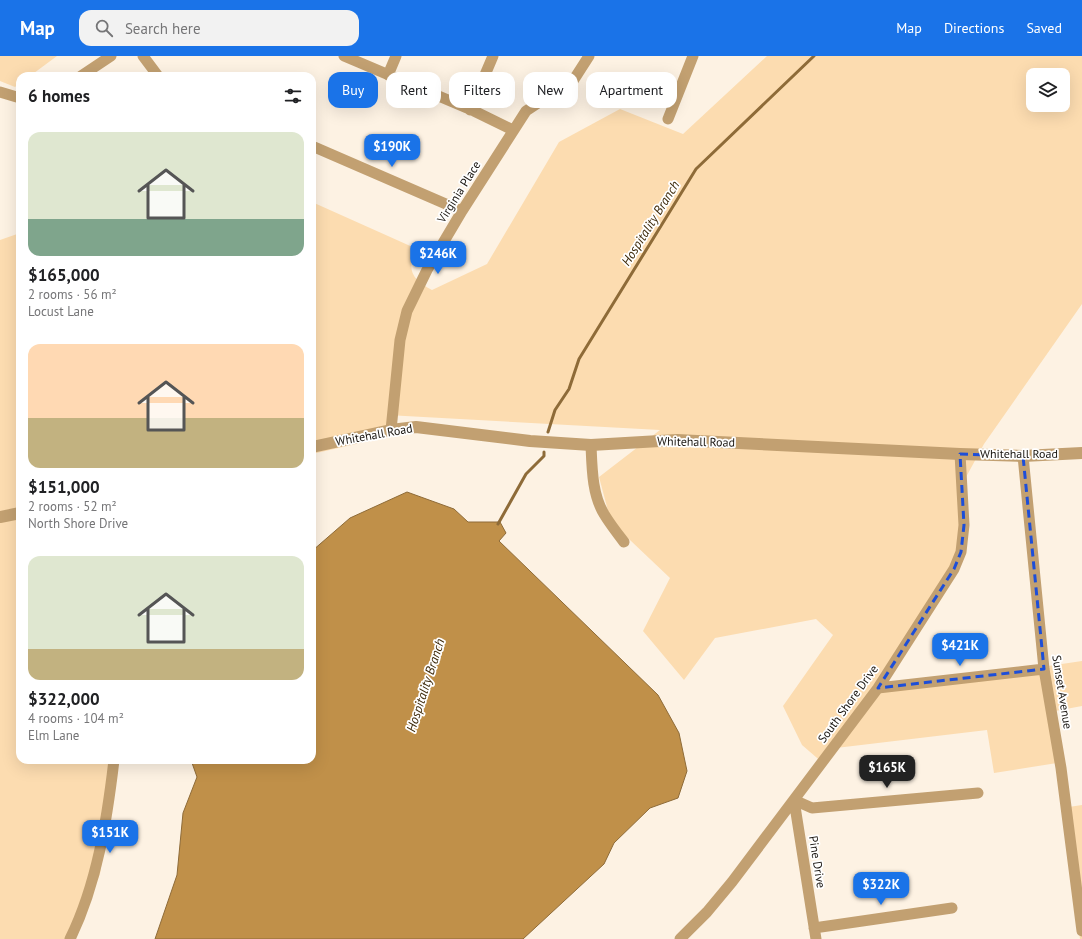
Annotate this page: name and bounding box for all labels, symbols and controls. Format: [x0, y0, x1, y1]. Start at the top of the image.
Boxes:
search box [79, 10, 359, 46]
text: Map [20, 16, 55, 40]
icon: search [93, 17, 115, 39]
text: Search here [125, 19, 201, 38]
text: Map [896, 19, 922, 37]
text: Directions [944, 19, 1004, 37]
text: Saved [1026, 19, 1062, 37]
map controls [1026, 68, 1070, 112]
button: layers [1026, 68, 1070, 112]
chip: Buy [328, 72, 378, 108]
chip: Rent [386, 72, 441, 108]
chip: Filters [449, 72, 515, 108]
chip: New [523, 72, 578, 108]
chip: Apartment [586, 72, 677, 108]
text: 6 homes [28, 85, 90, 107]
icon: filters [282, 85, 304, 107]
pin: $190K [364, 134, 420, 168]
text: $190K [373, 138, 411, 155]
icon: home [130, 158, 202, 230]
street label: Virginia Place [433, 158, 484, 226]
water label: Hospitality Branch [618, 178, 683, 269]
pin: $246K [410, 241, 466, 275]
text: $246K [419, 245, 457, 262]
text: $165,000 [28, 264, 100, 286]
text: 2 rooms · 56 m² [28, 286, 117, 303]
text: Locust Lane [28, 303, 94, 320]
icon: home [130, 370, 202, 442]
street label: Whitehall Road [334, 420, 414, 449]
street label: Whitehall Road [657, 433, 735, 450]
street label: Whitehall Road [980, 446, 1058, 461]
text: $151,000 [28, 476, 100, 498]
text: 2 rooms · 52 m² [28, 498, 117, 515]
text: North Shore Drive [28, 515, 128, 532]
icon: home [130, 582, 202, 654]
pin: $421K [932, 633, 988, 667]
water label: Hospitality Branch [402, 636, 449, 734]
text: $421K [941, 637, 979, 654]
street label: Sunset Avenue [1049, 654, 1076, 730]
street label: South Shore Drive [814, 662, 881, 746]
text: $322,000 [28, 688, 100, 710]
text: 4 rooms · 104 m² [28, 710, 124, 727]
text: Elm Lane [28, 727, 79, 744]
pin: $165K [859, 755, 915, 789]
text: $165K [868, 759, 906, 776]
pin: $151K [82, 820, 138, 854]
text: $151K [91, 824, 129, 841]
street label: Pine Drive [806, 835, 829, 889]
pin: $322K [853, 872, 909, 906]
text: $322K [862, 876, 900, 893]

